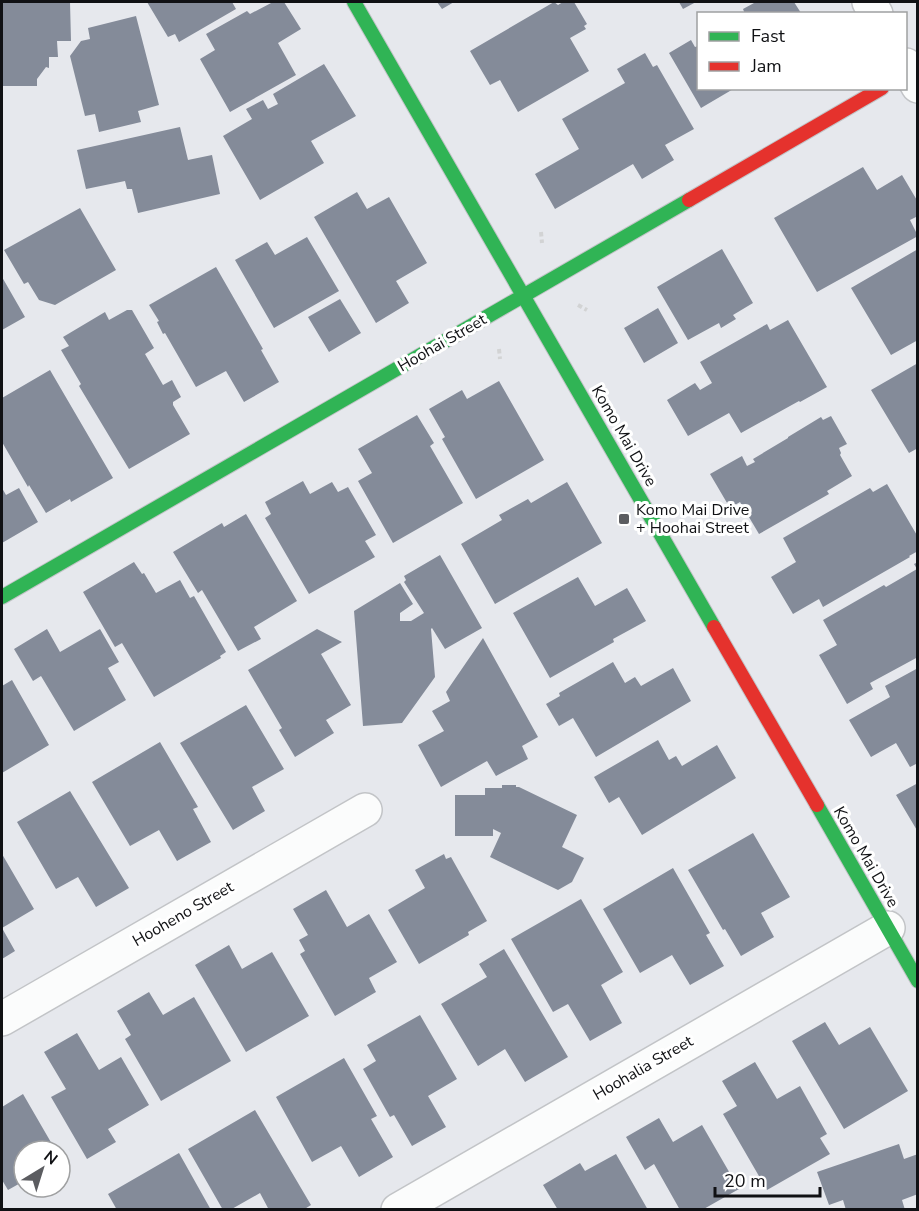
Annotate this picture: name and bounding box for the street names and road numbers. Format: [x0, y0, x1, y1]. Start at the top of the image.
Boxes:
street label: Hoohai Street [394, 309, 491, 377]
street label: Komo Mai Drive [586, 381, 662, 491]
street label: Komo Mai Drive [828, 802, 904, 912]
street label: Hooheno Street [128, 876, 238, 952]
street label: Hoohalia Street [589, 1030, 697, 1106]

